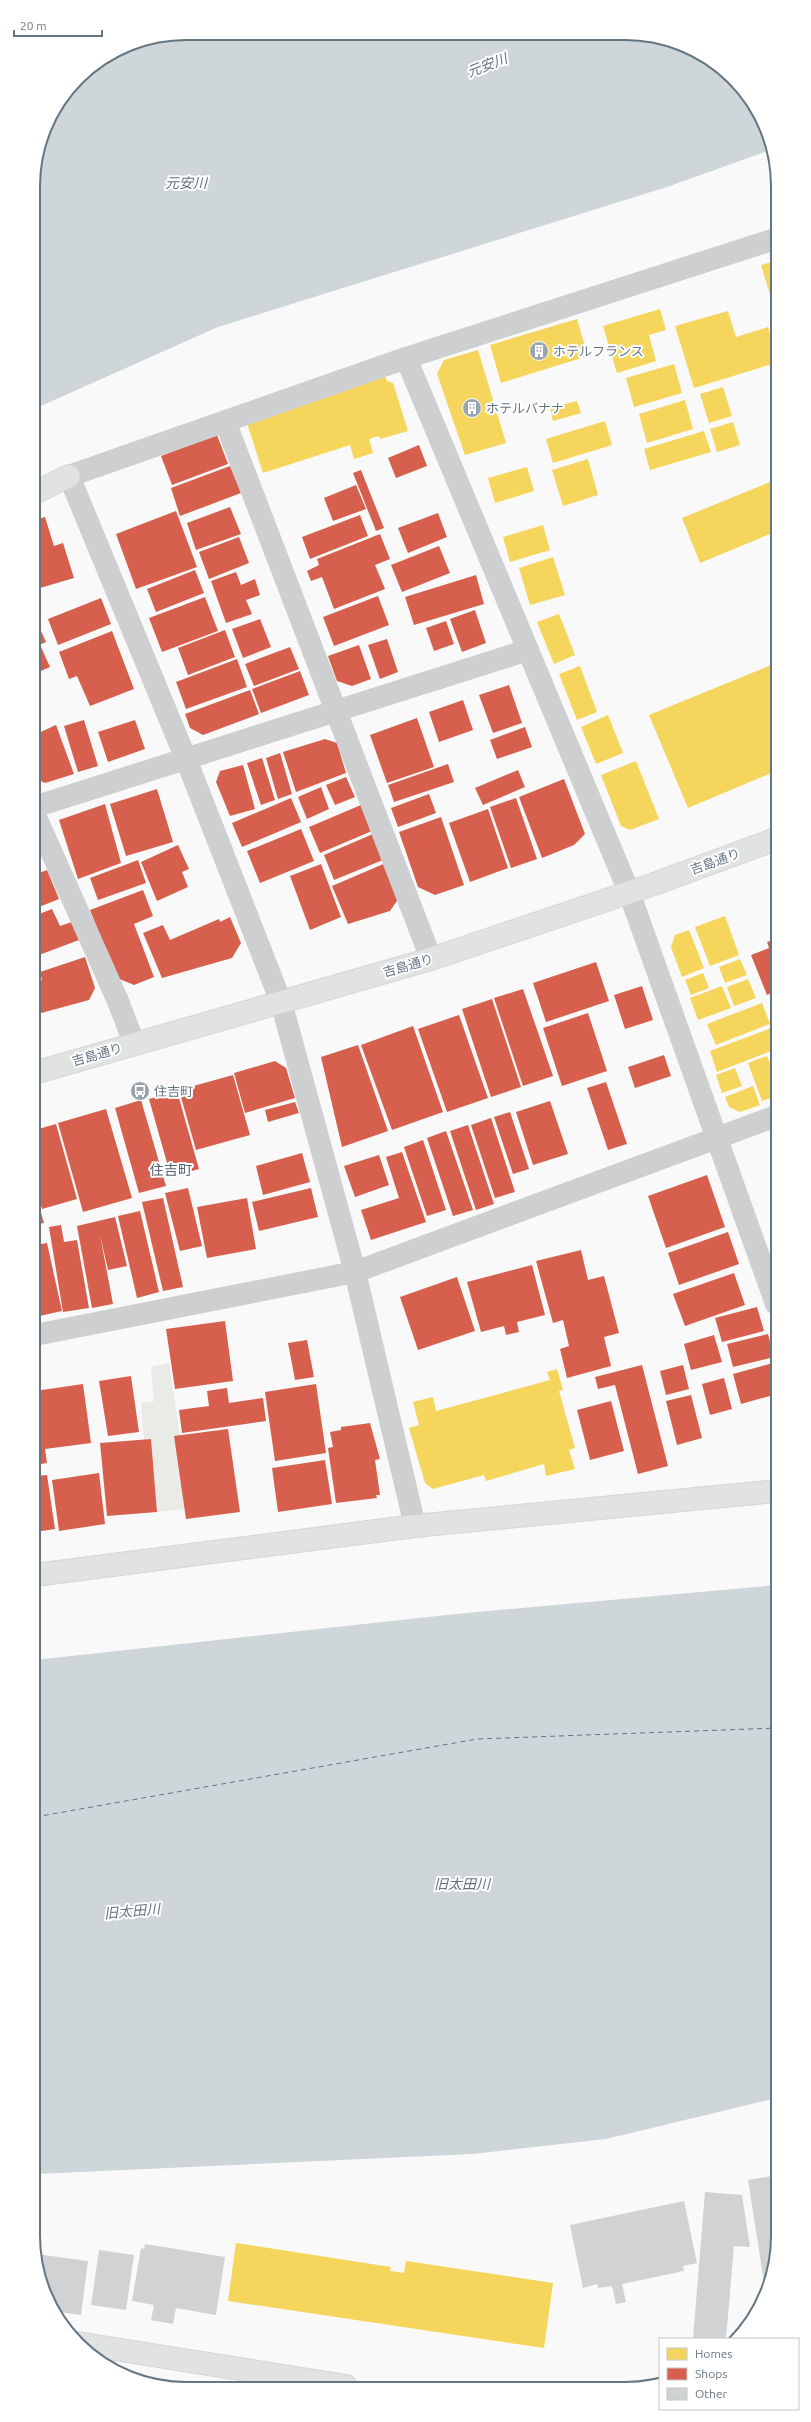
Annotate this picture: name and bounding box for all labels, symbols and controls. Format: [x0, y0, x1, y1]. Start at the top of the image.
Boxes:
scale bar [14, 12, 102, 38]
text: 20 m [20, 19, 47, 32]
water label: 元安川 [465, 49, 511, 80]
water label: 元安川 [165, 175, 209, 191]
building icon: ホテルフランス [528, 340, 550, 362]
place label: ホテルフランス [553, 344, 644, 358]
building icon: ホテルバナナ [461, 397, 483, 419]
place label: ホテルバナナ [486, 401, 564, 415]
street label: 吉島通り [688, 846, 742, 876]
street label: 吉島通り [381, 951, 435, 979]
street label: 吉島通り [70, 1040, 124, 1068]
bus stop icon: 住吉町 [129, 1080, 151, 1102]
place label: 住吉町 [154, 1084, 193, 1098]
district label: 住吉町 [150, 1162, 192, 1178]
water label: 旧太田川 [434, 1876, 492, 1892]
water label: 旧太田川 [103, 1900, 163, 1921]
legend [659, 2338, 799, 2410]
text: Homes [695, 2347, 733, 2360]
text: Shops [695, 2367, 727, 2380]
text: Other [695, 2387, 728, 2400]

